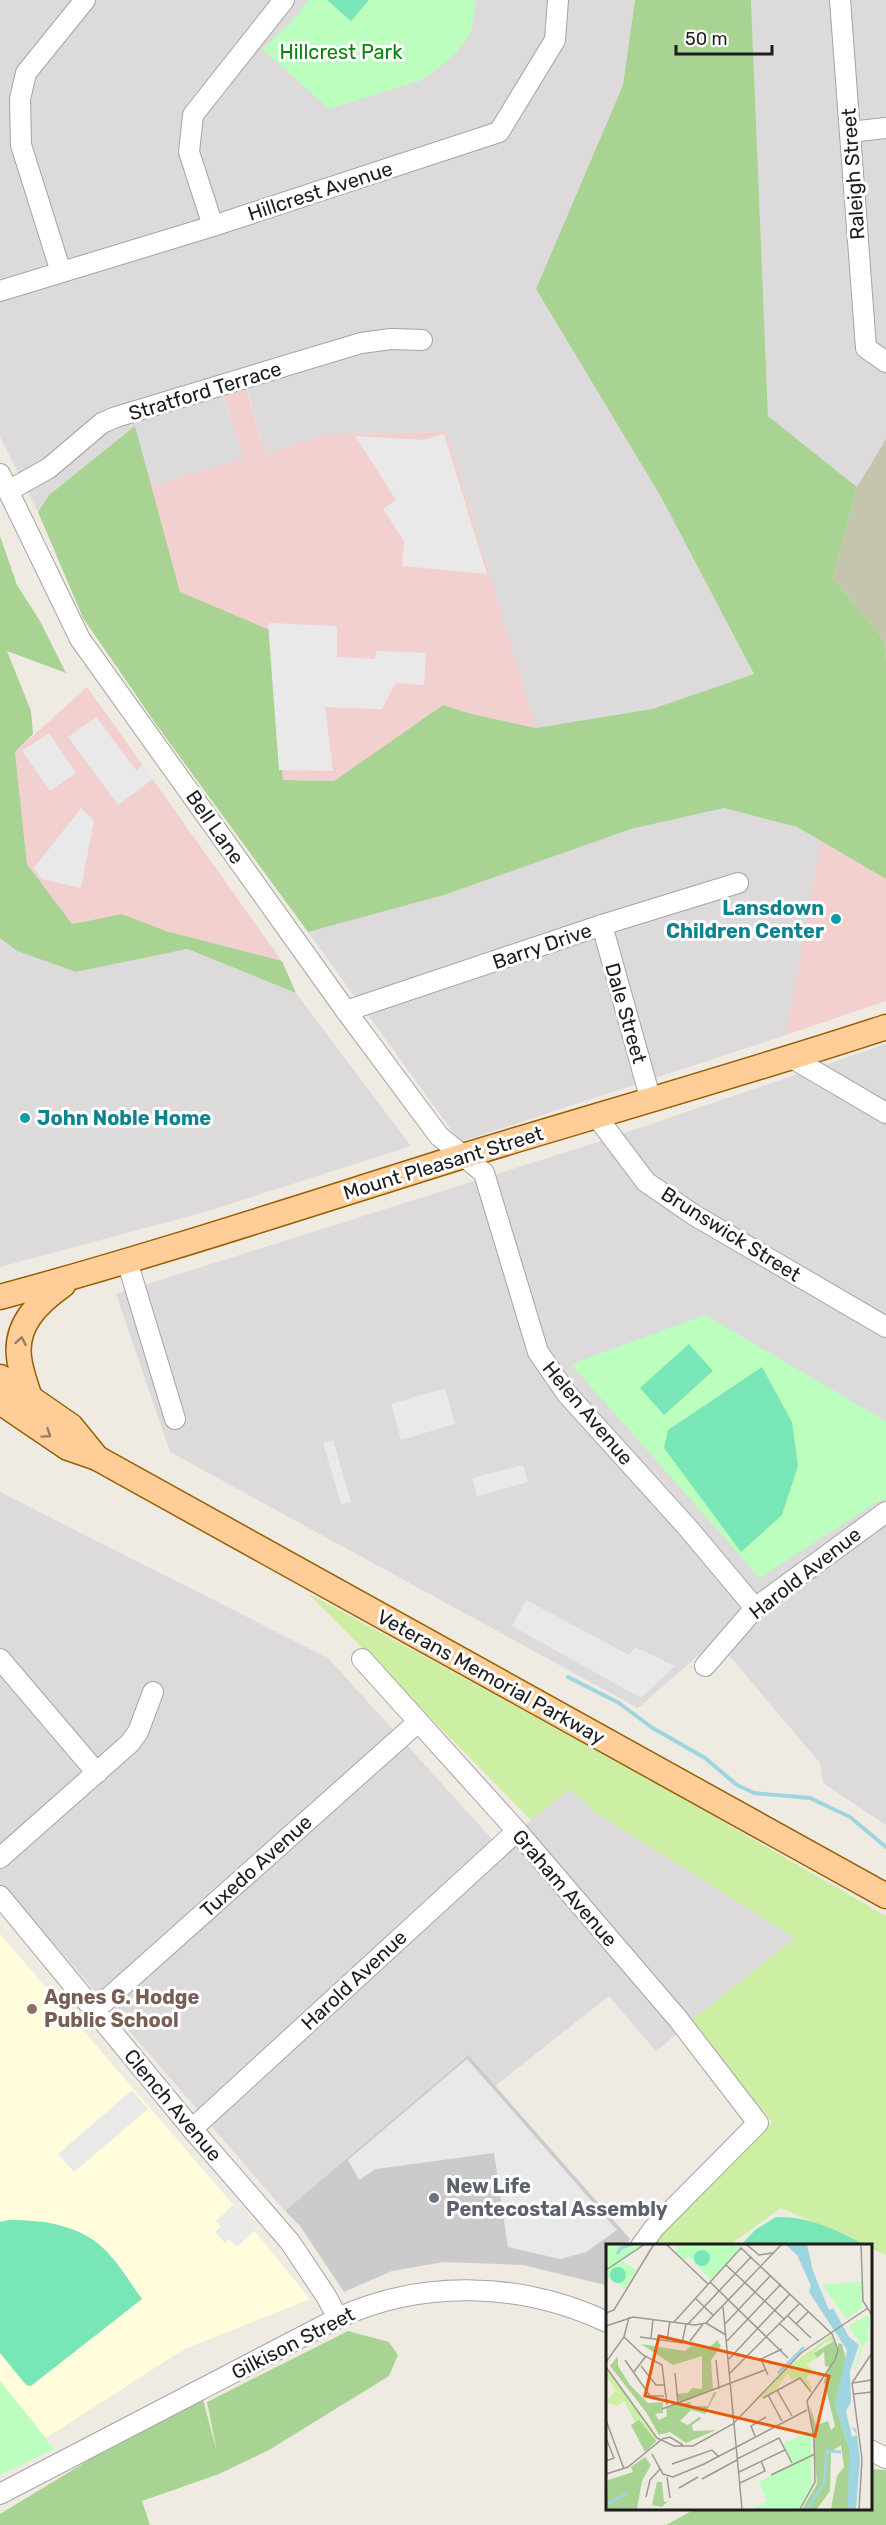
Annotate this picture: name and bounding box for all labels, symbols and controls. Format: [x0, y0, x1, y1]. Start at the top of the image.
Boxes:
scale bar [676, 18, 772, 56]
text: 50 m [685, 28, 728, 50]
park label: Hillcrest Park [280, 40, 403, 64]
street label: Raleigh Street [836, 107, 870, 241]
street label: Hillcrest Avenue [245, 156, 395, 226]
street label: Stratford Terrace [126, 356, 284, 426]
street label: Bell Lane [181, 785, 249, 869]
place label: Lansdown Children Center [666, 896, 824, 943]
marker: Lansdown Children Center [829, 912, 843, 926]
street label: Barry Drive [489, 918, 595, 974]
street label: Dale Street [600, 960, 652, 1066]
place label: John Noble Home [37, 1106, 211, 1130]
marker: John Noble Home [18, 1111, 32, 1125]
street label: Mount Pleasant Street [340, 1121, 546, 1205]
street label: Brunswick Street [657, 1181, 805, 1287]
one-way arrow [14, 1336, 27, 1346]
street label: Helen Avenue [538, 1356, 638, 1470]
one-way arrow [40, 1426, 51, 1437]
street label: Harold Avenue [744, 1522, 866, 1624]
street label: Veterans Memorial Parkway [373, 1604, 609, 1750]
street label: Tuxedo Avenue [195, 1810, 317, 1922]
street label: Graham Avenue [508, 1824, 622, 1952]
street label: Harold Avenue [296, 1925, 412, 2035]
place label: Agnes G. Hodge Public School [44, 1985, 200, 2032]
marker: Agnes G. Hodge Public School [25, 2002, 39, 2016]
street label: Clench Avenue [119, 2044, 227, 2166]
place label: New Life Pentecostal Assembly [446, 2174, 668, 2221]
marker: New Life Pentecostal Assembly [427, 2191, 441, 2205]
inset map [606, 2244, 871, 2510]
street label: Gilkison Street [227, 2302, 359, 2384]

